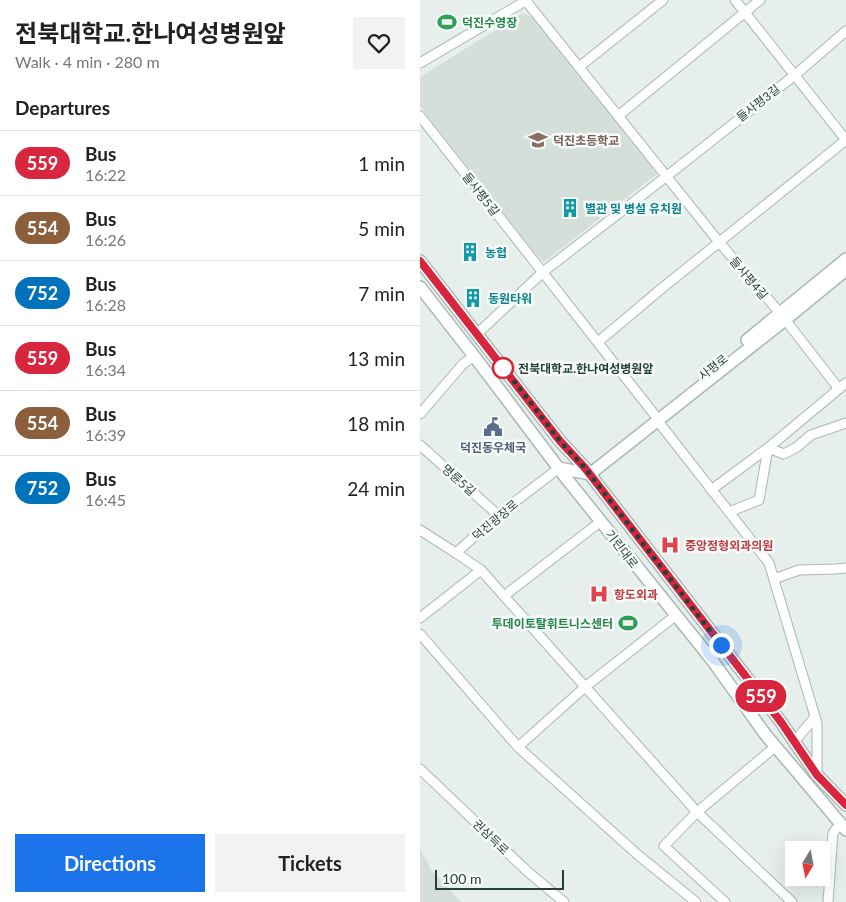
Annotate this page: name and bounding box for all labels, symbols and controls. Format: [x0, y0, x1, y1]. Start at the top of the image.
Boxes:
sports icon: 덕진수영장 [436, 11, 458, 33]
place label: 덕진수영장 [462, 15, 517, 30]
button: heart [353, 17, 405, 69]
text: 전북대학교.한나여성병원앞 [15, 18, 286, 47]
text: Walk · 4 min · 280 m [15, 52, 160, 71]
street label: 들사평3길 [733, 81, 783, 125]
text: Departures [15, 96, 110, 119]
school or university icon: 덕진초등학교 [527, 129, 549, 151]
place label: 덕진초등학교 [553, 133, 619, 148]
text: Bus [85, 142, 116, 165]
text: 559 [27, 152, 58, 174]
text: 1 min [358, 152, 405, 175]
text: 16:22 [85, 165, 126, 184]
street label: 들사평5길 [459, 169, 503, 219]
building icon: 별관 및 병설 유치원 [559, 197, 581, 219]
place label: 별관 및 병설 유치원 [585, 201, 682, 216]
text: Bus [85, 207, 116, 230]
text: 554 [27, 217, 58, 239]
text: 5 min [358, 217, 405, 240]
text: 16:26 [85, 230, 126, 249]
building icon: 농협 [459, 241, 481, 263]
place label: 농협 [485, 245, 507, 260]
street label: 들사평4길 [727, 254, 771, 302]
text: Bus [85, 272, 116, 295]
text: 752 [27, 282, 58, 304]
text: 7 min [358, 282, 405, 305]
building icon: 동원타워 [462, 287, 484, 309]
place label: 동원타워 [488, 291, 532, 306]
text: 16:28 [85, 295, 126, 314]
text: Bus [85, 337, 116, 360]
text: 559 [27, 347, 58, 369]
text: 13 min [347, 347, 405, 370]
street label: 사평로 [695, 351, 731, 383]
marker: 전북대학교.한나여성병원앞 [492, 357, 514, 379]
text: 16:34 [85, 360, 126, 379]
place label: 전북대학교.한나여성병원앞 [518, 361, 653, 376]
text: Bus [85, 402, 116, 425]
text: 554 [27, 412, 58, 434]
text: 18 min [347, 412, 405, 435]
public building icon: 덕진동우체국 [482, 416, 504, 438]
text: 16:39 [85, 425, 126, 444]
place label: 덕진동우체국 [460, 440, 526, 455]
street label: 명륜5길 [439, 461, 479, 499]
text: Bus [85, 467, 116, 490]
text: 752 [27, 477, 58, 499]
text: 24 min [347, 477, 405, 500]
text: 16:45 [85, 490, 126, 509]
street label: 덕진광장로 [469, 497, 521, 543]
street label: 기린대로 [602, 527, 642, 571]
hospital icon: 중앙정형외과의원 [659, 534, 681, 556]
place label: 중앙정형외과의원 [685, 538, 773, 553]
hospital icon: 항도외과 [588, 583, 610, 605]
place label: 항도외과 [614, 587, 658, 602]
sports icon: 투데이토탈휘트니스센터 [617, 612, 639, 634]
place label: 투데이토탈휘트니스센터 [492, 616, 613, 631]
your location [709, 633, 734, 658]
line badge: 559 [732, 680, 790, 712]
text: 559 [745, 685, 777, 707]
street label: 권삼득로 [470, 816, 512, 858]
button: Directions [15, 834, 205, 892]
button: Tickets [215, 834, 405, 892]
north arrow [785, 841, 830, 886]
map controls [785, 841, 830, 886]
scale bar [435, 867, 564, 890]
text: 100 m [442, 870, 481, 887]

